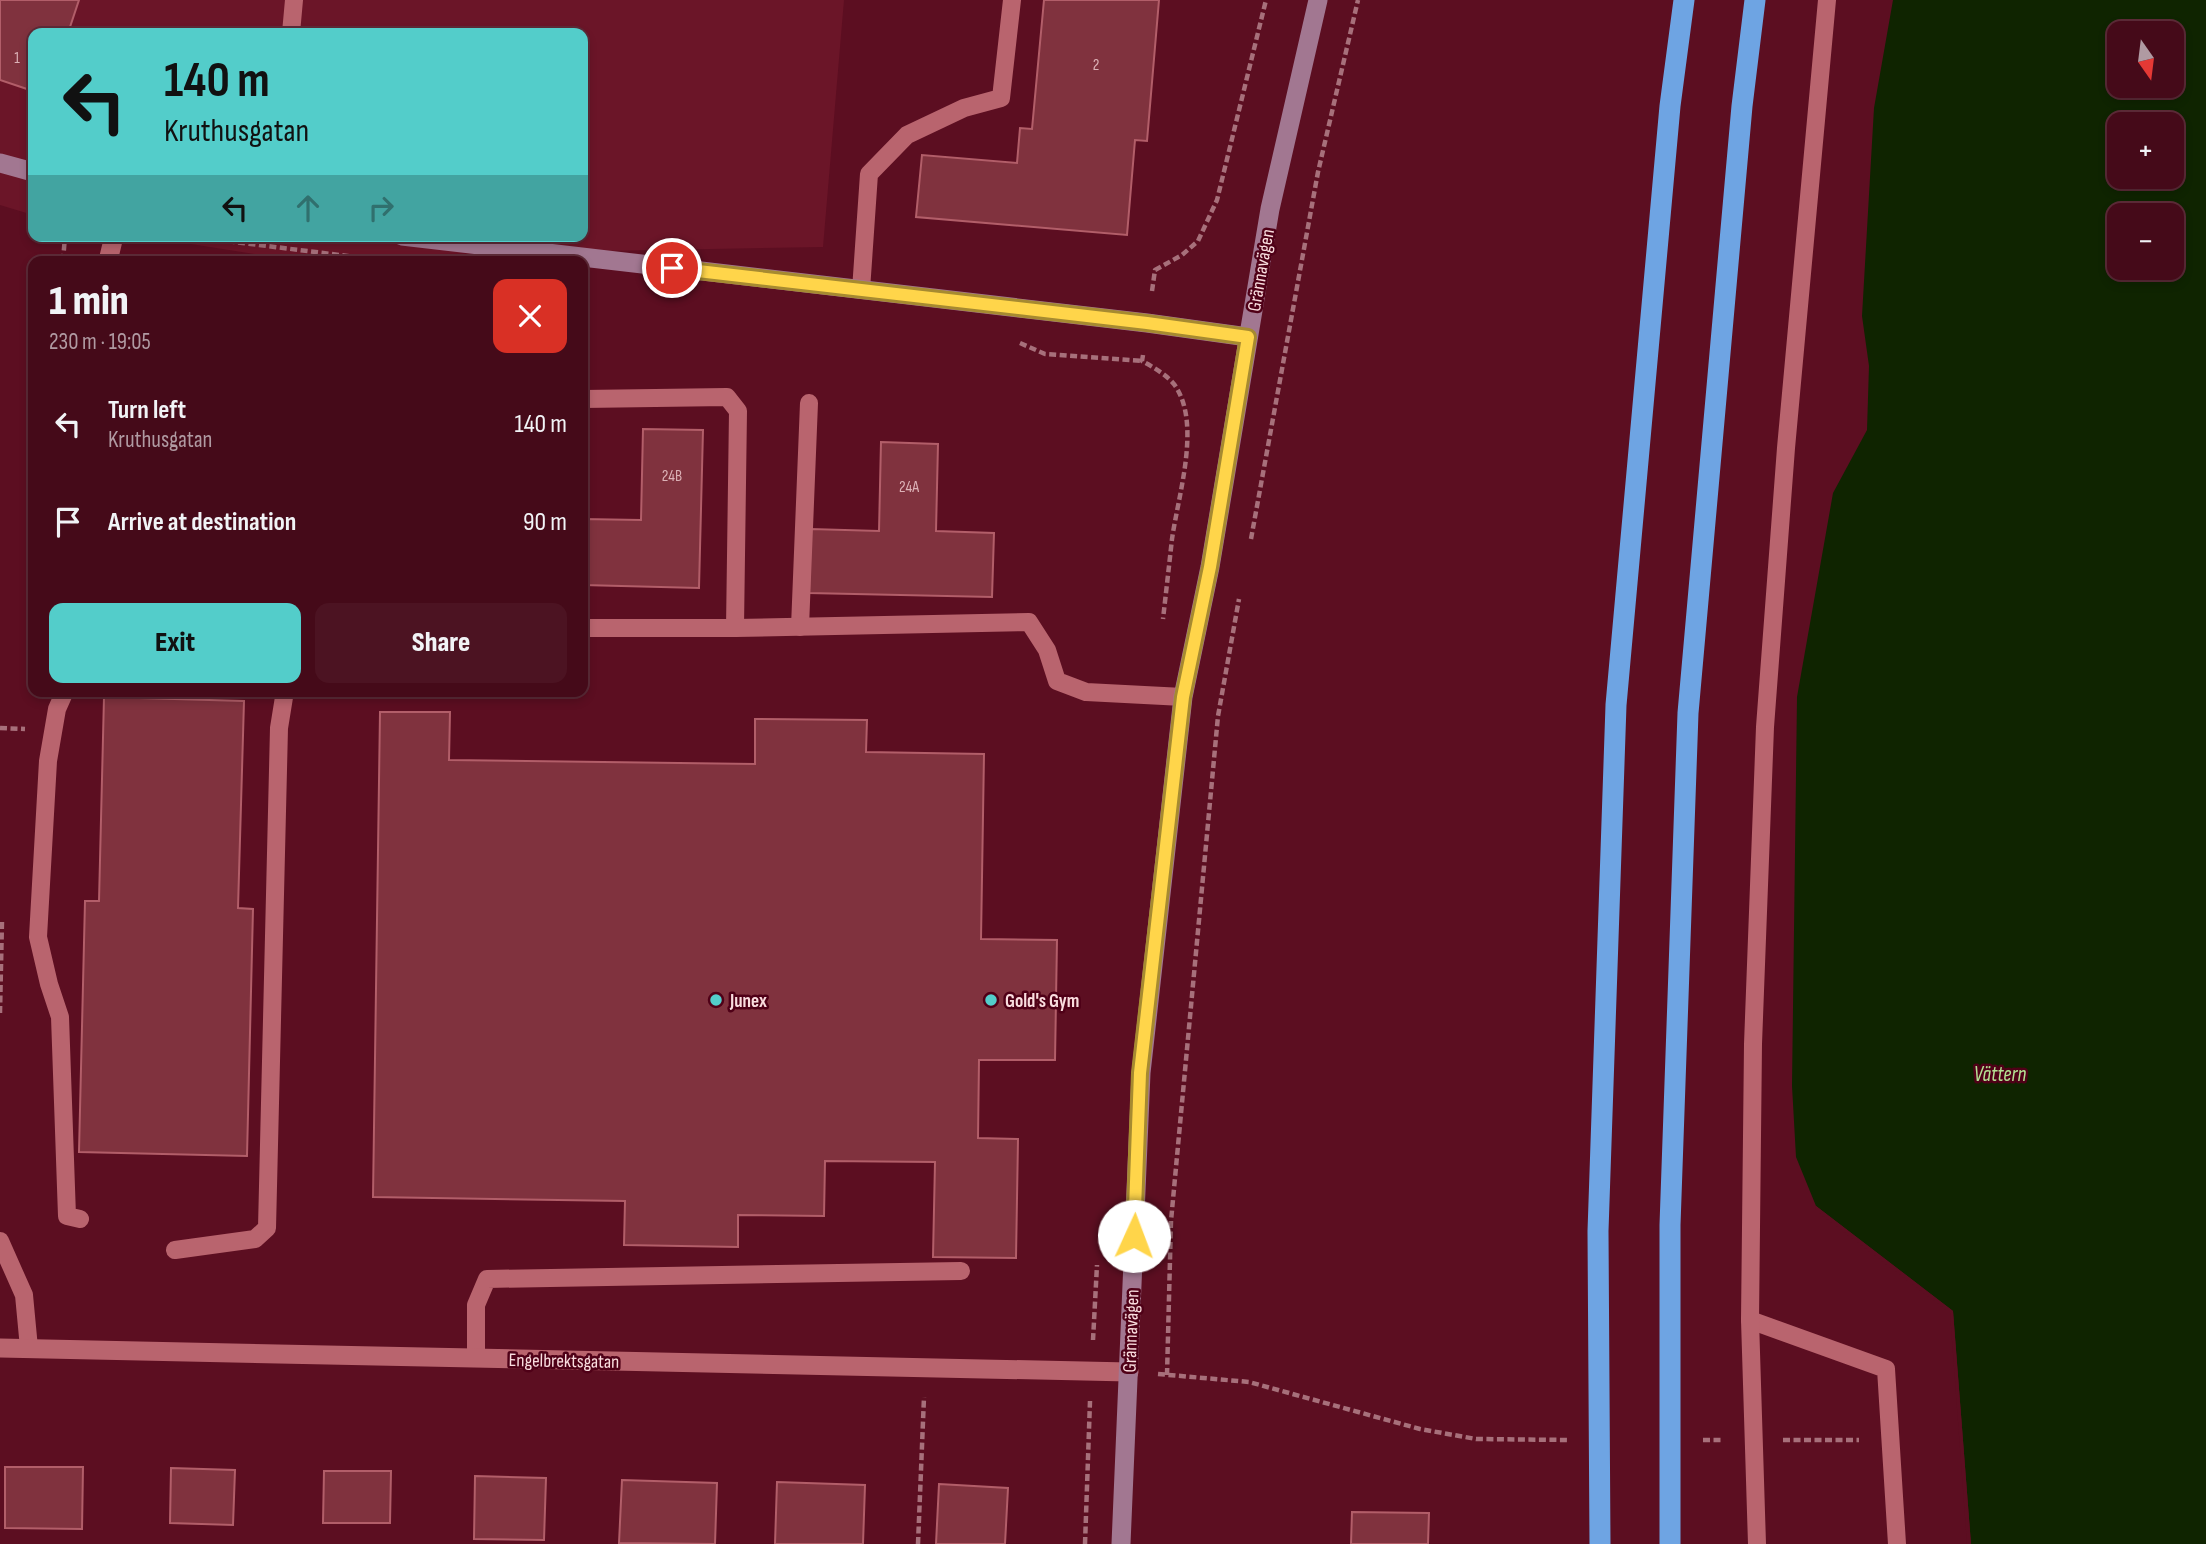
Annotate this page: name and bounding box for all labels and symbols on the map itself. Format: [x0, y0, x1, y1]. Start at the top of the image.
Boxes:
north arrow [2107, 21, 2184, 98]
house number: 1 [14, 49, 20, 68]
house number: 2 [1093, 56, 1099, 75]
street label: Grännavägen [1243, 227, 1280, 313]
pin [642, 238, 702, 298]
house number: 24B [662, 467, 682, 486]
house number: 24A [899, 478, 919, 497]
place label: Junex [729, 990, 767, 1013]
place label: Gold's Gym [1005, 990, 1079, 1013]
marker: Junex [708, 992, 724, 1008]
marker: Gold's Gym [983, 992, 999, 1008]
water label: Vättern [1974, 1062, 2026, 1087]
position arrow [1097, 1199, 1171, 1273]
street label: Grännavägen [1119, 1289, 1144, 1373]
street label: Engelbrektsgatan [508, 1349, 620, 1374]

